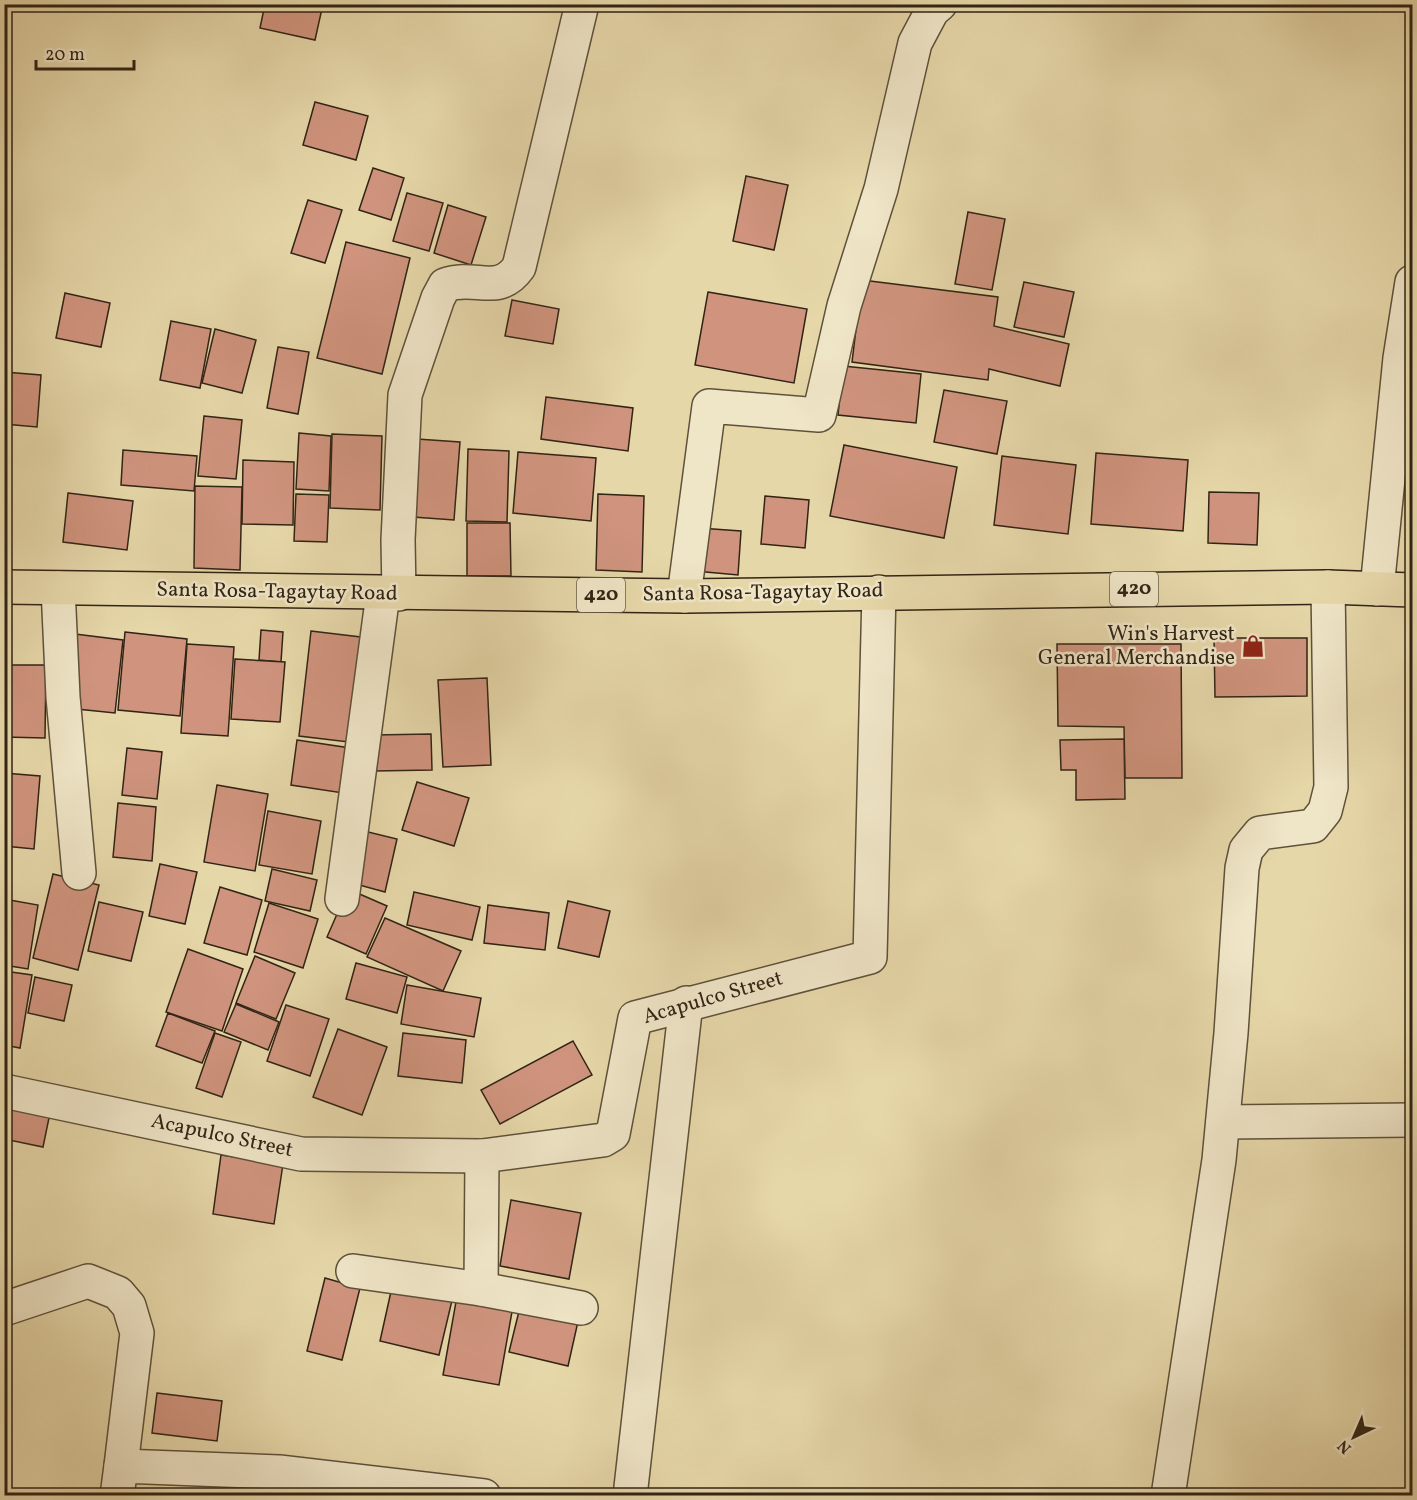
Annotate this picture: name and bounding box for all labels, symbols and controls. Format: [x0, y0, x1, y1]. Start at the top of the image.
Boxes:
scale bar [36, 33, 134, 71]
text: 20 m [45, 43, 85, 68]
road number: 420 [1110, 572, 1158, 606]
street label: Santa Rosa-Tagaytay Road [156, 575, 398, 609]
street label: Santa Rosa-Tagaytay Road [642, 576, 884, 610]
road number: 420 [577, 578, 625, 612]
place label: Win's Harvest General Merchandise [1038, 620, 1235, 673]
shop icon: Win's Harvest General Merchandise [1240, 633, 1266, 659]
street label: Acapulco Street [640, 964, 786, 1032]
street label: Acapulco Street [148, 1107, 296, 1165]
north arrow [1324, 1407, 1384, 1467]
text: N [1333, 1434, 1357, 1458]

